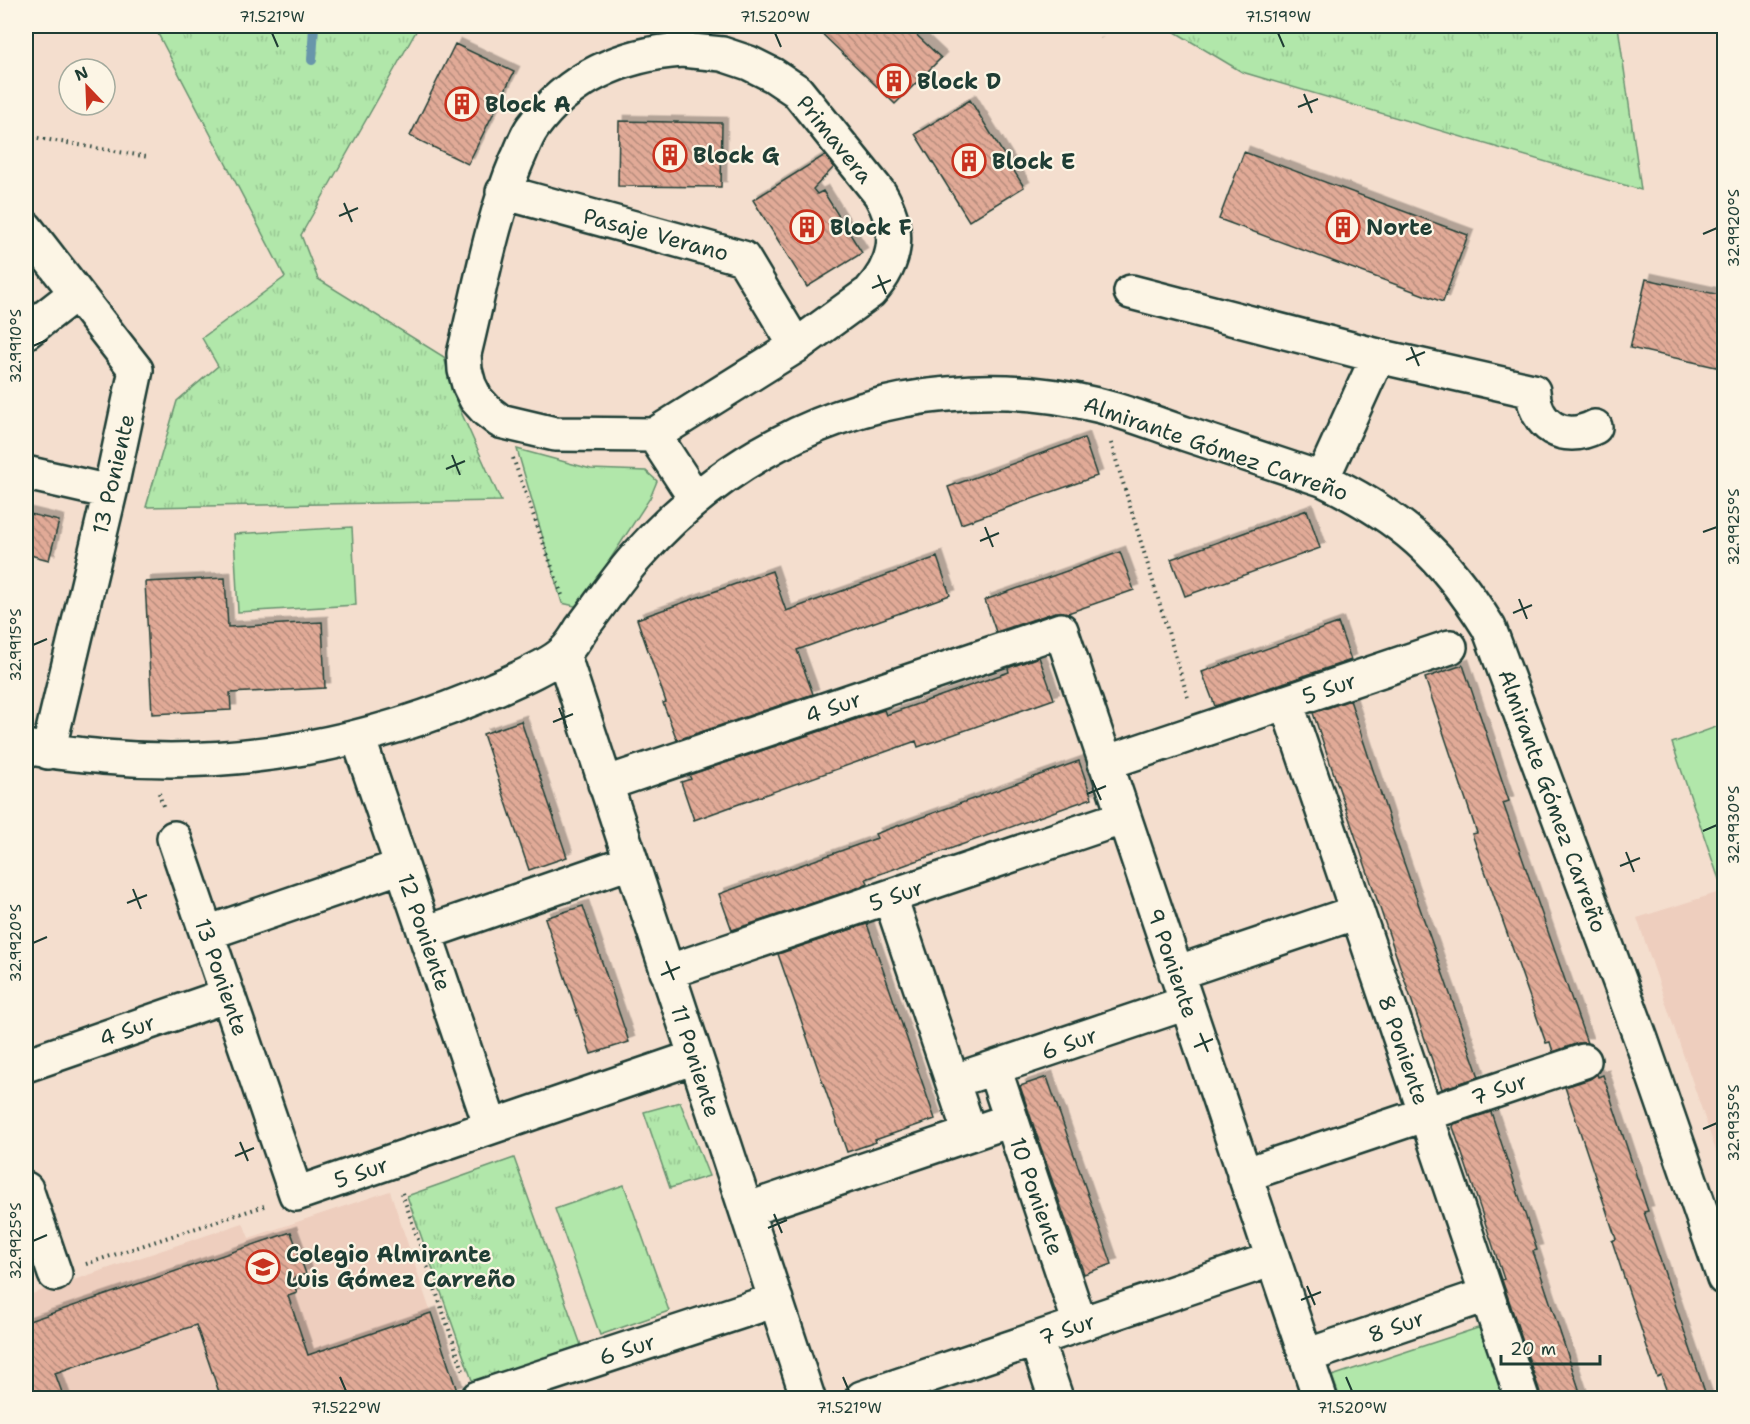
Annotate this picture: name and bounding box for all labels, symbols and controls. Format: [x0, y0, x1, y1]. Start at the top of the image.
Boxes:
text: 71.521°W [239, 7, 305, 27]
text: 71.520°W [740, 7, 810, 27]
text: 71.519°W [1245, 7, 1311, 27]
north arrow [57, 57, 117, 117]
text: N [71, 62, 91, 86]
building icon: Block D [876, 63, 912, 99]
place label: Block D [917, 67, 1001, 96]
building icon: Block A [444, 86, 480, 122]
street label: Primavera [790, 89, 879, 190]
place label: Block A [485, 90, 571, 119]
building icon: Block G [652, 137, 688, 173]
place label: Block G [693, 141, 780, 170]
building icon: Block E [951, 143, 987, 179]
place label: Block E [992, 147, 1075, 176]
text: 32.9920°S [1724, 189, 1744, 267]
street label: Pasaje Verano [580, 201, 732, 268]
building icon: Block F [789, 209, 825, 245]
building icon: Norte [1325, 209, 1361, 245]
place label: Block F [830, 213, 912, 242]
place label: Norte [1366, 213, 1433, 242]
text: 32.9910°S [6, 309, 26, 383]
street label: Almirante Gómez Carreño [1080, 389, 1352, 507]
street label: 13 Poniente [86, 411, 141, 537]
text: 32.9925°S [1724, 488, 1744, 566]
text: 32.9915°S [6, 608, 26, 682]
street label: 5 Sur [1298, 666, 1360, 711]
street label: Almirante Gómez Carreño [1491, 666, 1614, 937]
street label: 4 Sur [801, 684, 865, 731]
text: 32.9930°S [1724, 786, 1744, 864]
street label: 12 Poniente [391, 870, 458, 995]
street label: 5 Sur [865, 873, 927, 918]
text: 32.9920°S [6, 904, 26, 982]
street label: 9 Poniente [1140, 904, 1205, 1022]
street label: 13 Poniente [188, 915, 255, 1040]
street label: 8 Poniente [1371, 991, 1436, 1109]
street label: 11 Poniente [664, 1001, 727, 1121]
street label: 4 Sur [95, 1007, 159, 1054]
street label: 6 Sur [1037, 1020, 1101, 1067]
street label: 7 Sur [1467, 1066, 1531, 1113]
text: 32.9935°S [1724, 1085, 1744, 1162]
street label: 10 Poniente [1003, 1133, 1070, 1259]
street label: 5 Sur [330, 1150, 392, 1195]
text: 32.9925°S [6, 1202, 26, 1280]
place label: Colegio Almirante Luis Gómez Carreño [286, 1240, 516, 1294]
school or university icon: Colegio Almirante Luis Gómez Carreño [245, 1249, 281, 1285]
street label: 8 Sur [1364, 1303, 1428, 1350]
street label: 7 Sur [1035, 1306, 1099, 1353]
street label: 6 Sur [595, 1327, 659, 1372]
scale bar [1501, 1328, 1600, 1366]
text: 20 m [1510, 1337, 1556, 1361]
text: 71.522°W [311, 1398, 381, 1418]
text: 71.521°W [816, 1398, 882, 1418]
text: 71.520°W [1317, 1398, 1387, 1418]

